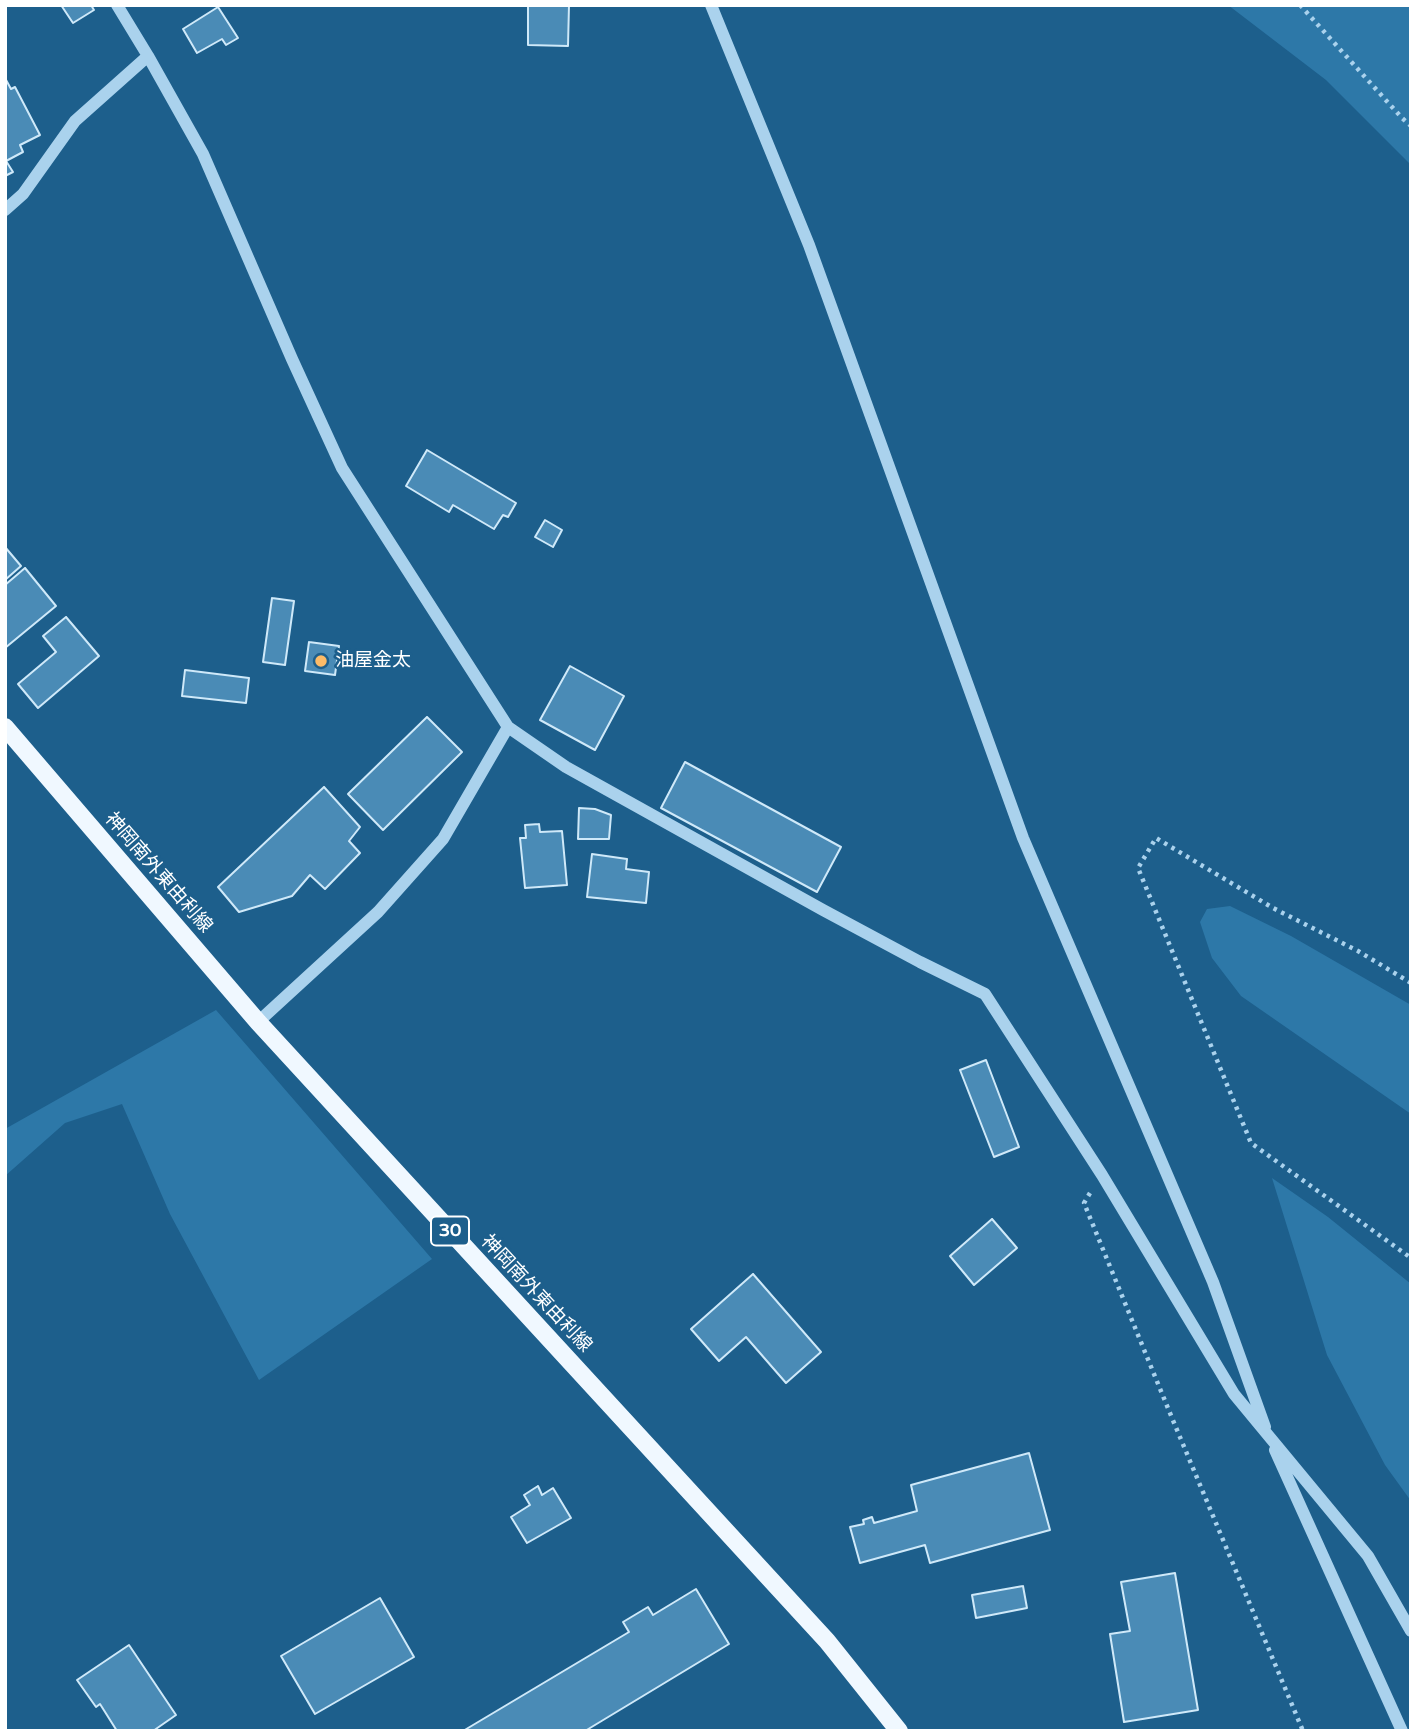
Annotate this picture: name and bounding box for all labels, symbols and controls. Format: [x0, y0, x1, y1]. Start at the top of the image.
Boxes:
place label: 油屋金太 [335, 650, 411, 672]
marker: 油屋金太 [313, 653, 329, 669]
street label: 神岡南外東由利線 [100, 808, 216, 938]
road number: 30 [431, 1216, 469, 1246]
street label: 神岡南外東由利線 [476, 1231, 596, 1357]

